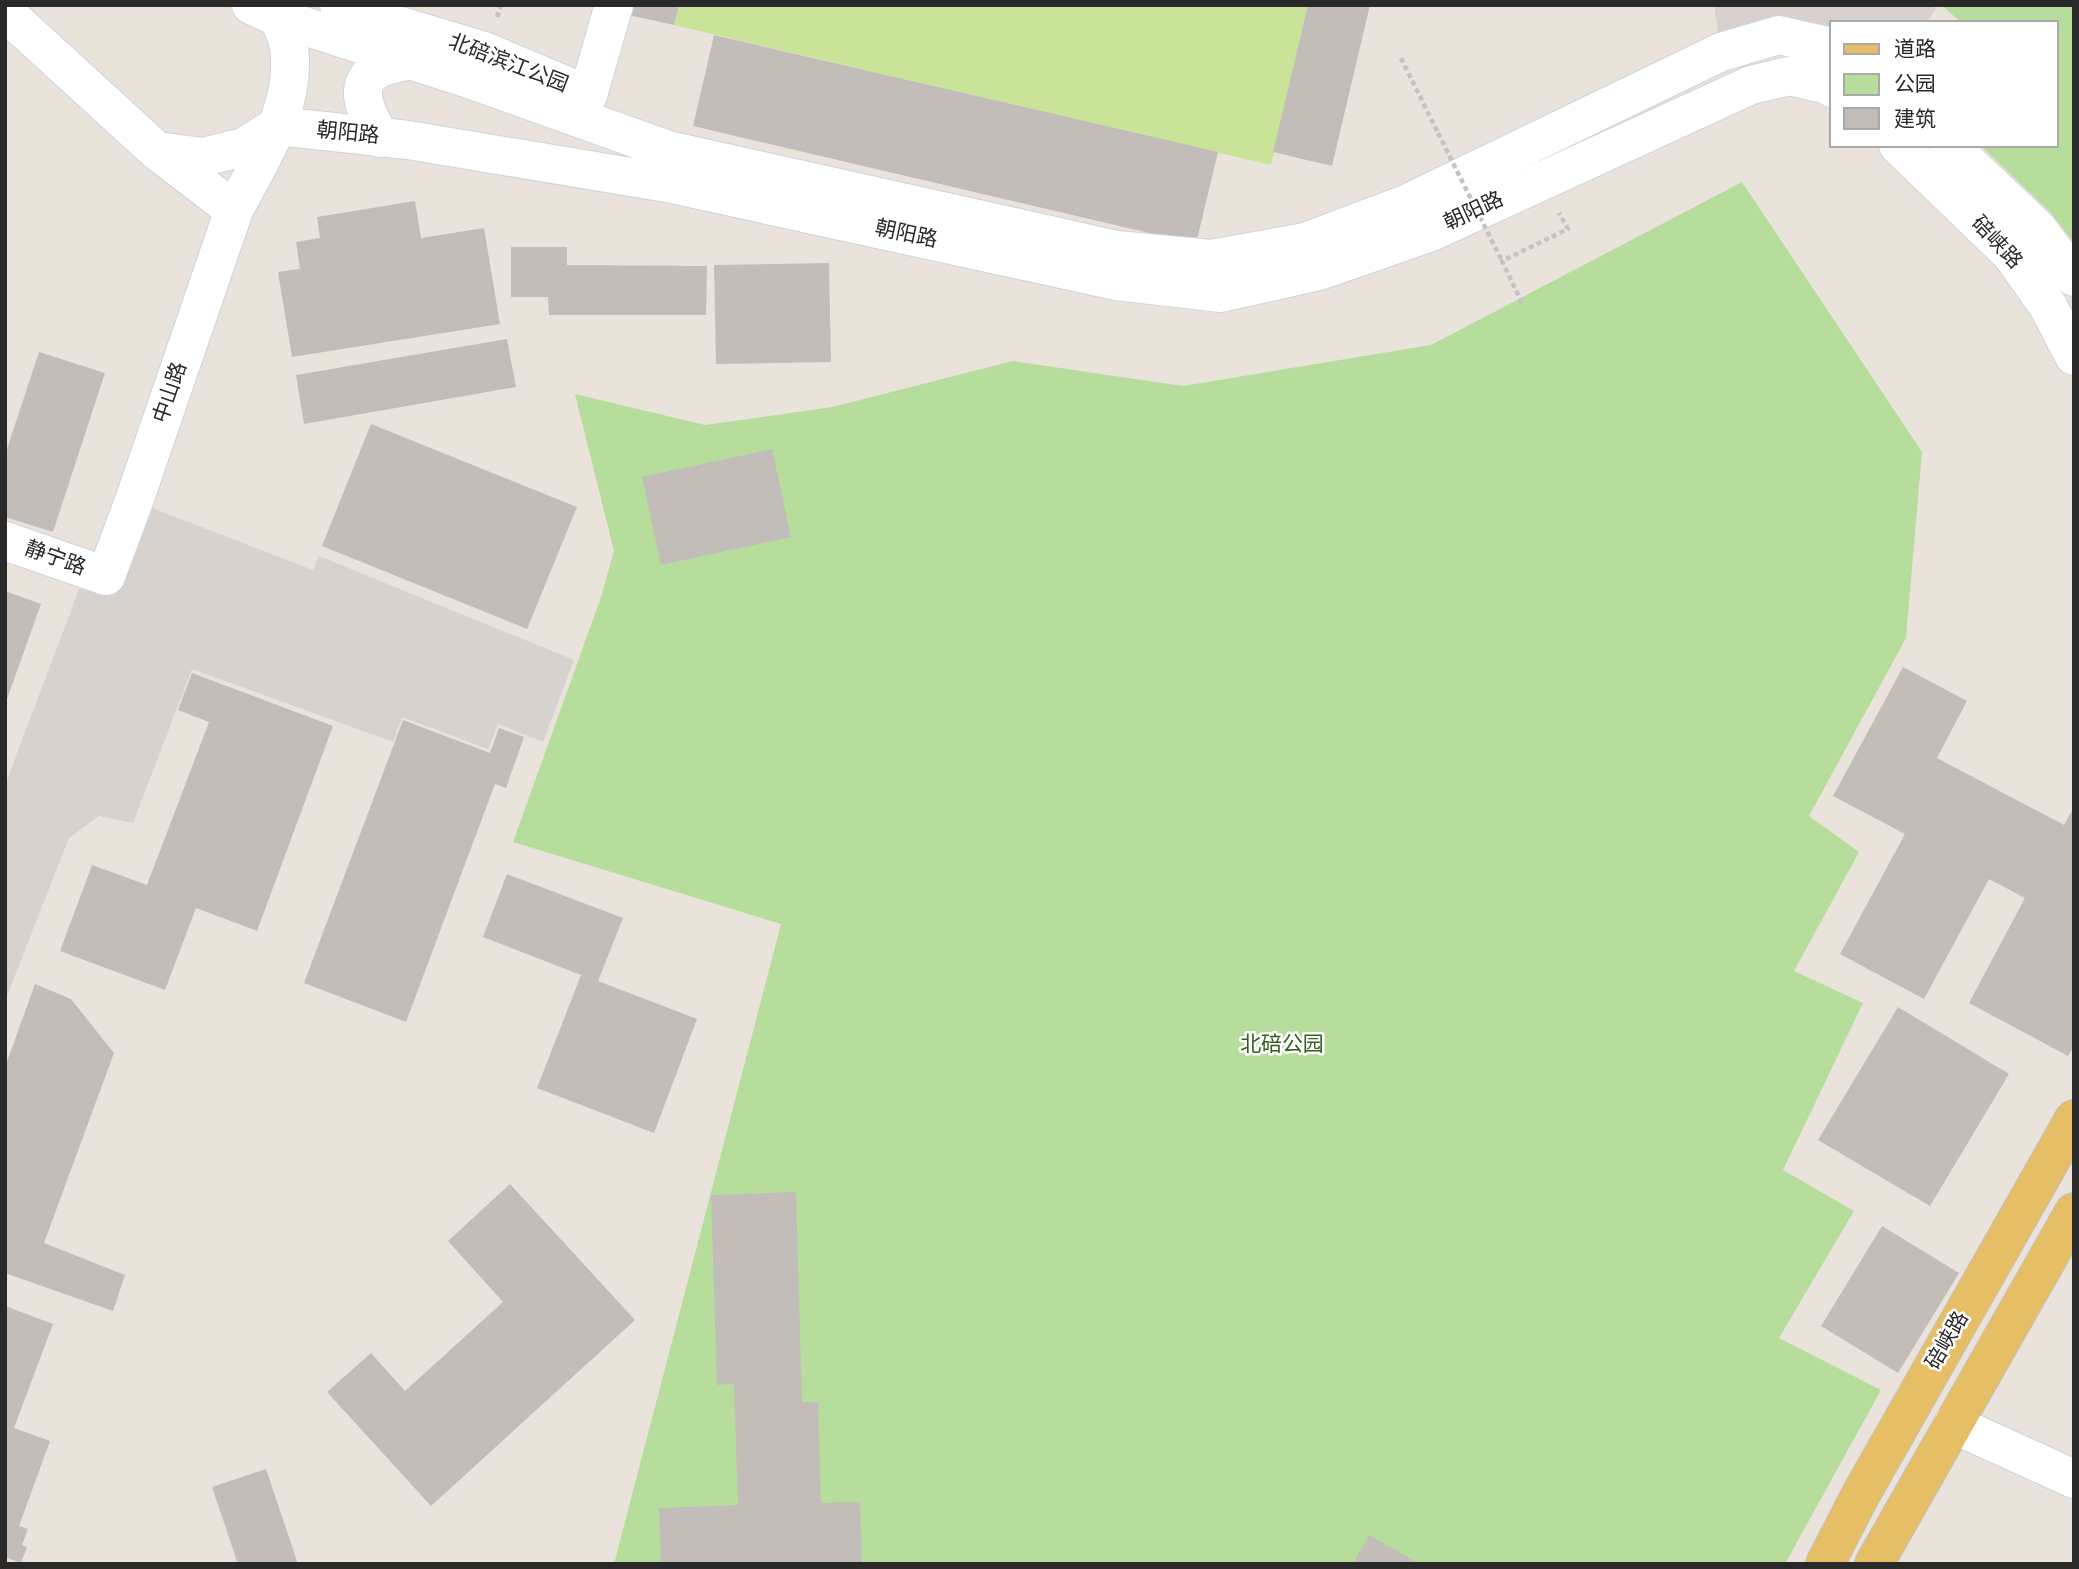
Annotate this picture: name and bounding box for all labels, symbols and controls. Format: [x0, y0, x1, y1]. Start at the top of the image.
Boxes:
legend [1830, 21, 2058, 147]
street label: 北碚滨江公园 [444, 29, 572, 99]
text: 道路 [1894, 37, 1936, 64]
text: 公园 [1894, 72, 1936, 99]
text: 建筑 [1894, 107, 1936, 134]
street label: 朝阳路 [315, 117, 381, 151]
street label: 朝阳路 [1440, 186, 1508, 238]
street label: 碚峡路 [1965, 211, 2027, 275]
street label: 朝阳路 [872, 215, 940, 255]
street label: 中山路 [148, 359, 194, 427]
street label: 静宁路 [21, 536, 89, 582]
park label: 北碚公园 [1240, 1032, 1324, 1059]
street label: 碚峡路 [1921, 1307, 1975, 1375]

